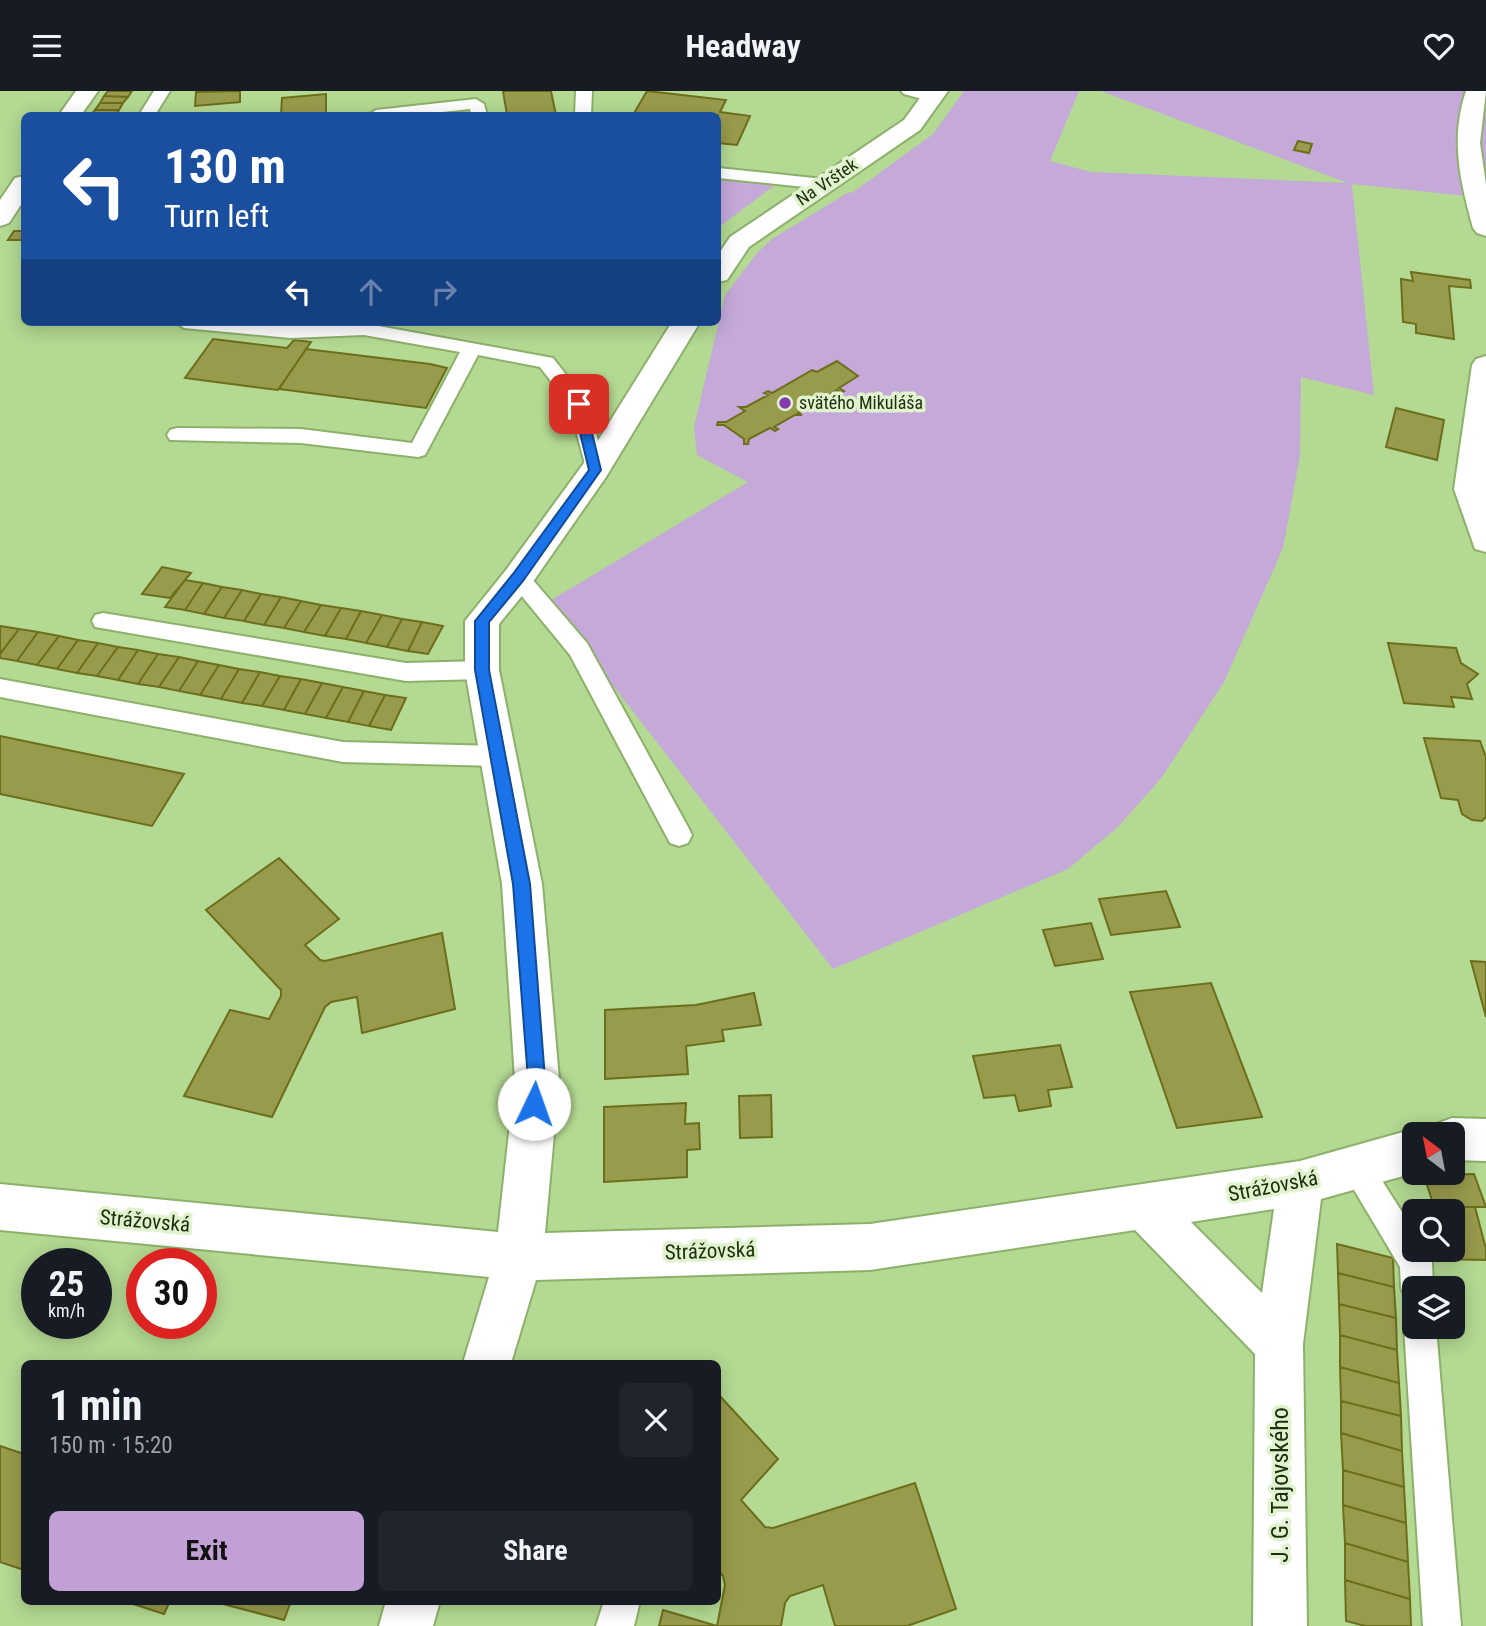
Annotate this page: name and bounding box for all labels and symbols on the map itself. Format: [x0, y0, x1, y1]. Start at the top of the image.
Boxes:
street label: Na Vrštek [792, 154, 861, 210]
pin [549, 374, 609, 434]
place label: svätého Mikuláša [799, 392, 923, 413]
marker: svätého Mikuláša [777, 395, 793, 411]
position arrow [497, 1067, 571, 1141]
north arrow [1402, 1122, 1465, 1185]
street label: Strážovská [1226, 1166, 1320, 1206]
street label: Strážovská [99, 1205, 191, 1237]
street label: Strážovská [664, 1237, 756, 1265]
speed limit sign: 30 [126, 1248, 217, 1339]
street label: J. G. Tajovského [1266, 1407, 1294, 1563]

